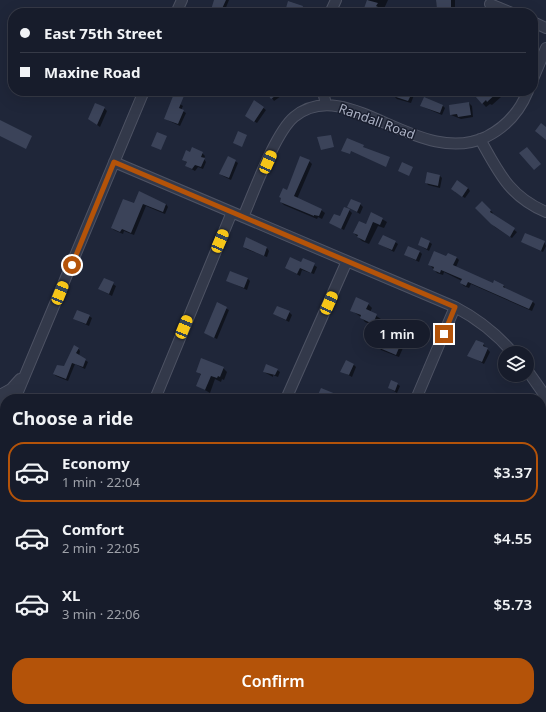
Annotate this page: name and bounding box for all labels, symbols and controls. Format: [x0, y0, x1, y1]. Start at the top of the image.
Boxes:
text: East 75th Street [44, 23, 162, 43]
text: Maxine Road [44, 62, 141, 82]
street label: Randall Road [336, 99, 418, 143]
car [258, 149, 278, 175]
car [210, 228, 230, 254]
route start [63, 256, 81, 274]
car [50, 280, 70, 306]
car [319, 290, 339, 316]
car [174, 314, 194, 340]
callout: 1 min [364, 320, 430, 348]
text: 1 min [379, 325, 415, 343]
route end [435, 325, 453, 343]
map controls [498, 346, 534, 382]
button: layers [498, 346, 534, 382]
text: Choose a ride [12, 406, 133, 430]
text: Economy [62, 453, 130, 473]
icon: car [14, 454, 50, 490]
text: $3.37 [494, 462, 532, 482]
text: 1 min · 22:04 [62, 473, 140, 491]
text: Comfort [62, 519, 124, 539]
icon: car [14, 520, 50, 556]
text: $4.55 [494, 528, 532, 548]
text: 2 min · 22:05 [62, 539, 140, 557]
text: XL [62, 585, 80, 605]
icon: car [14, 586, 50, 622]
text: $5.73 [494, 594, 532, 614]
text: 3 min · 22:06 [62, 605, 140, 623]
button: Confirm [12, 658, 534, 704]

